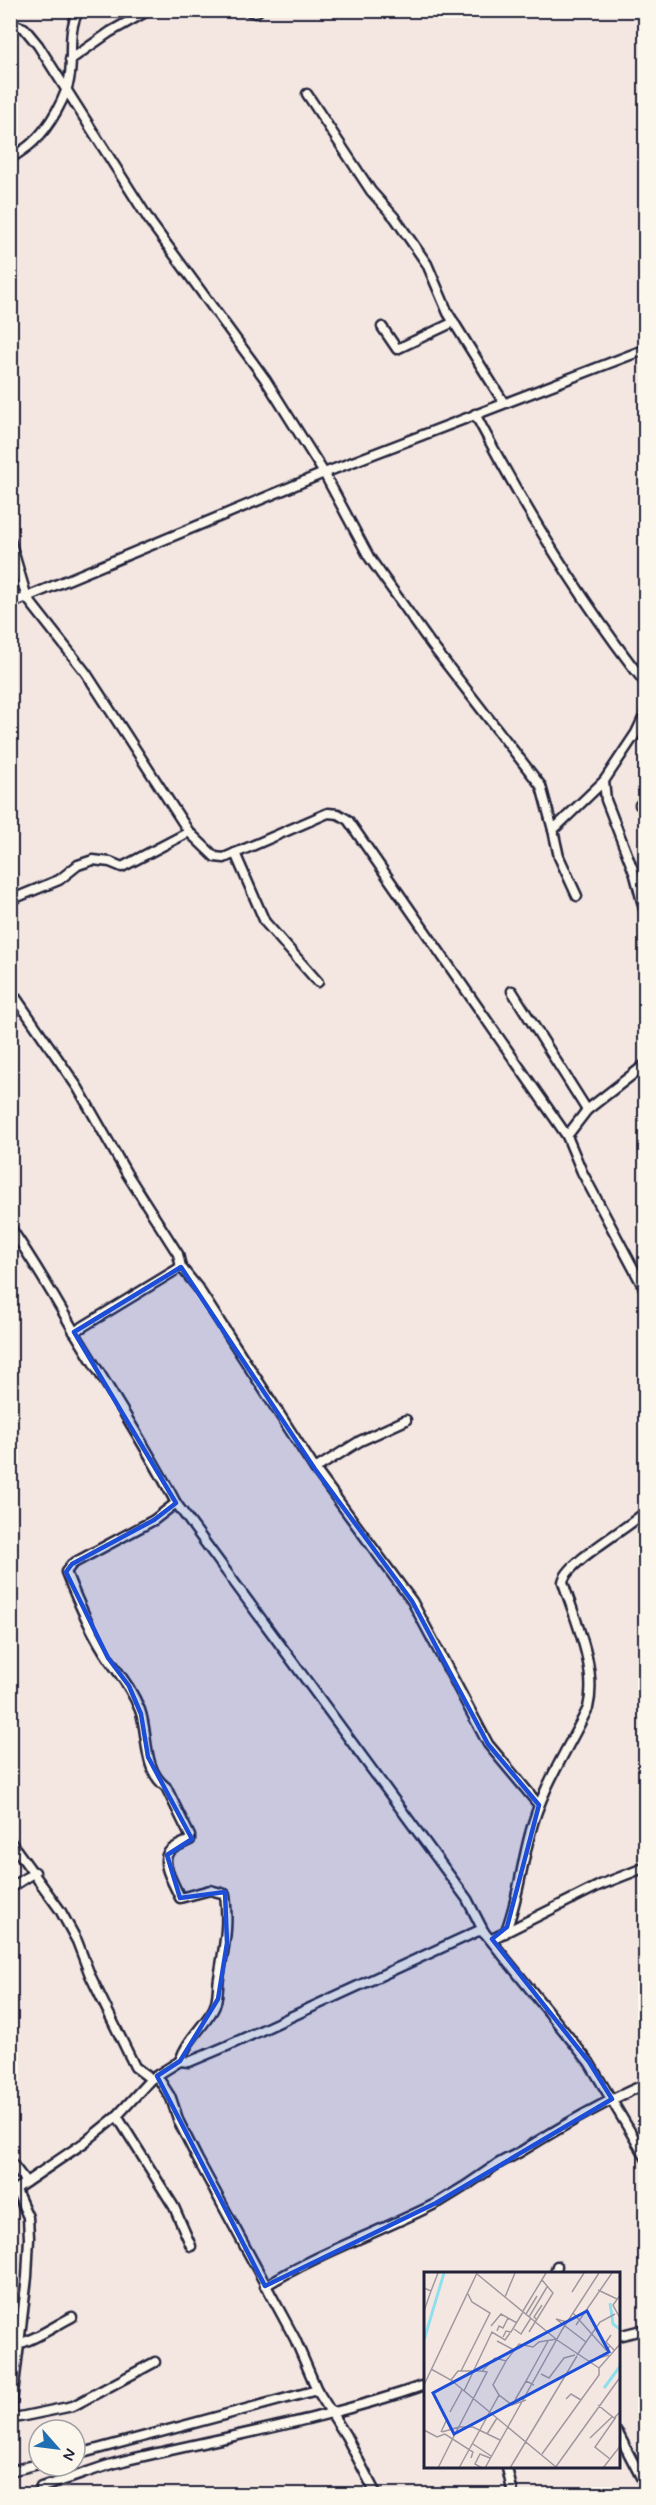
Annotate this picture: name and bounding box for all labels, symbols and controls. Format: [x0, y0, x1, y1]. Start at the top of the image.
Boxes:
inset map [424, 2272, 620, 2469]
north arrow [27, 2418, 87, 2478]
text: N [57, 2445, 81, 2464]

